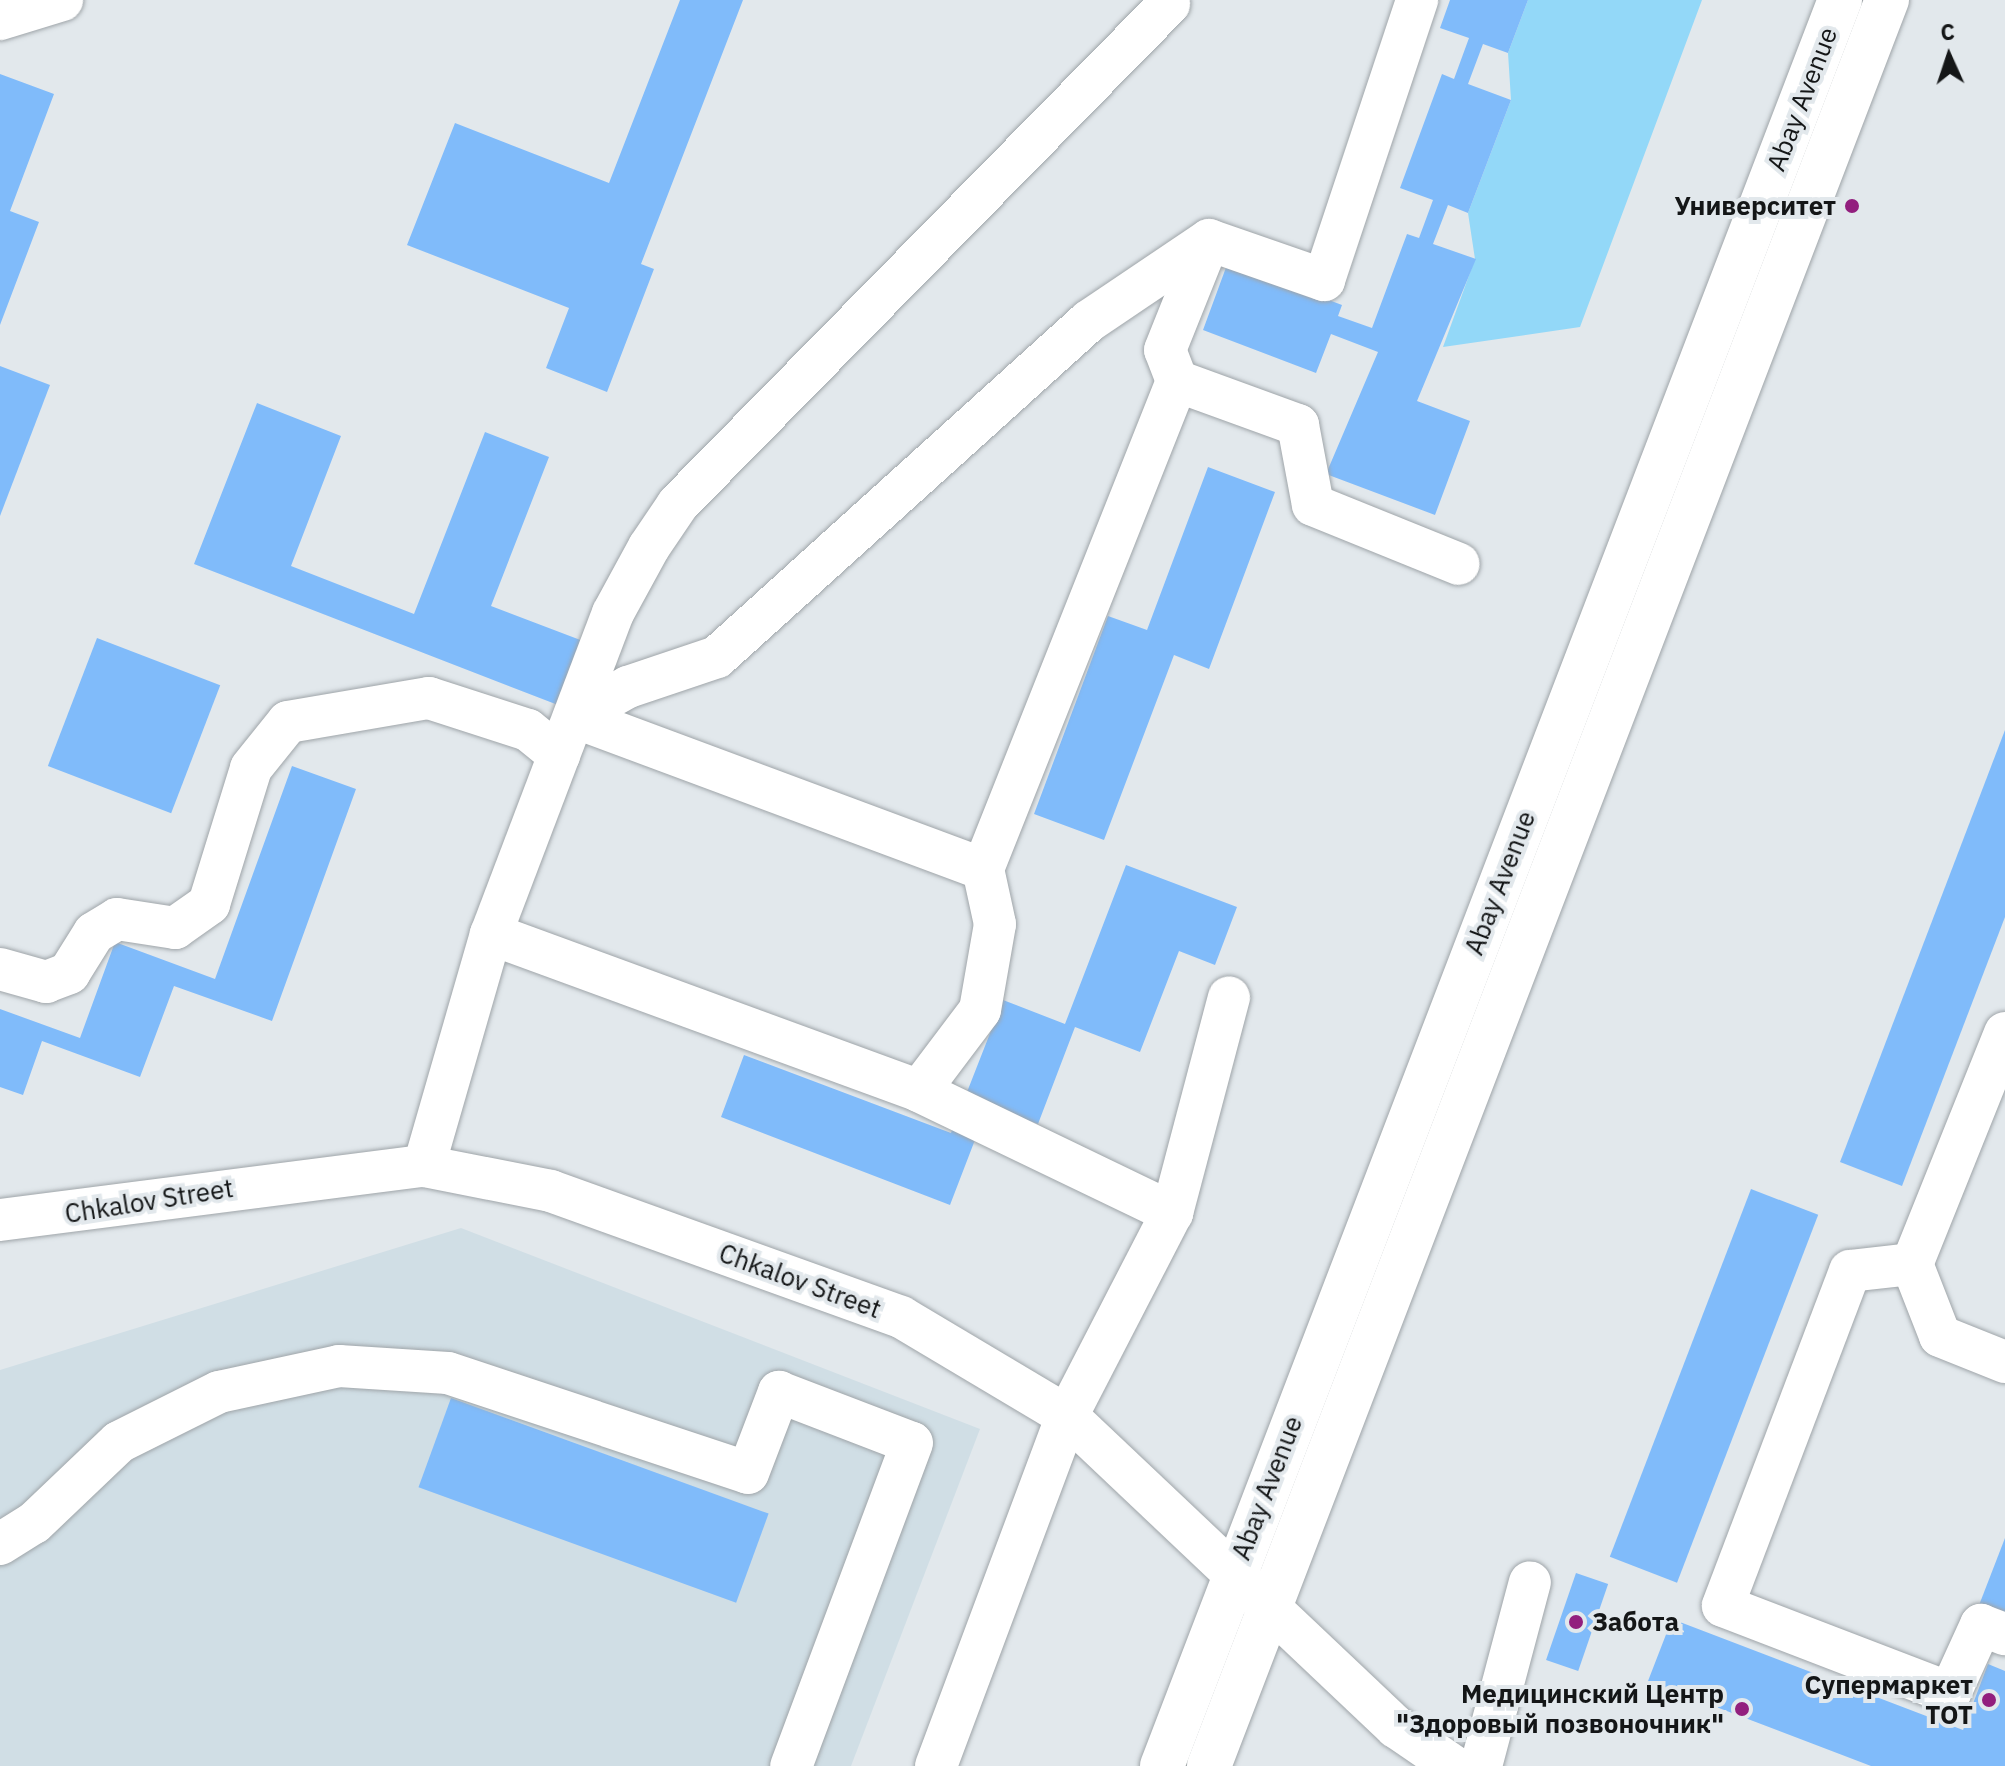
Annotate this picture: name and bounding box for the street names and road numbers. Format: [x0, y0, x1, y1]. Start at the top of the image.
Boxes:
street label: Abay Avenue [1760, 23, 1844, 175]
street label: Abay Avenue [1458, 807, 1542, 959]
street label: Chkalov Street [63, 1172, 235, 1230]
street label: Chkalov Street [715, 1237, 885, 1325]
street label: Abay Avenue [1225, 1412, 1309, 1564]

